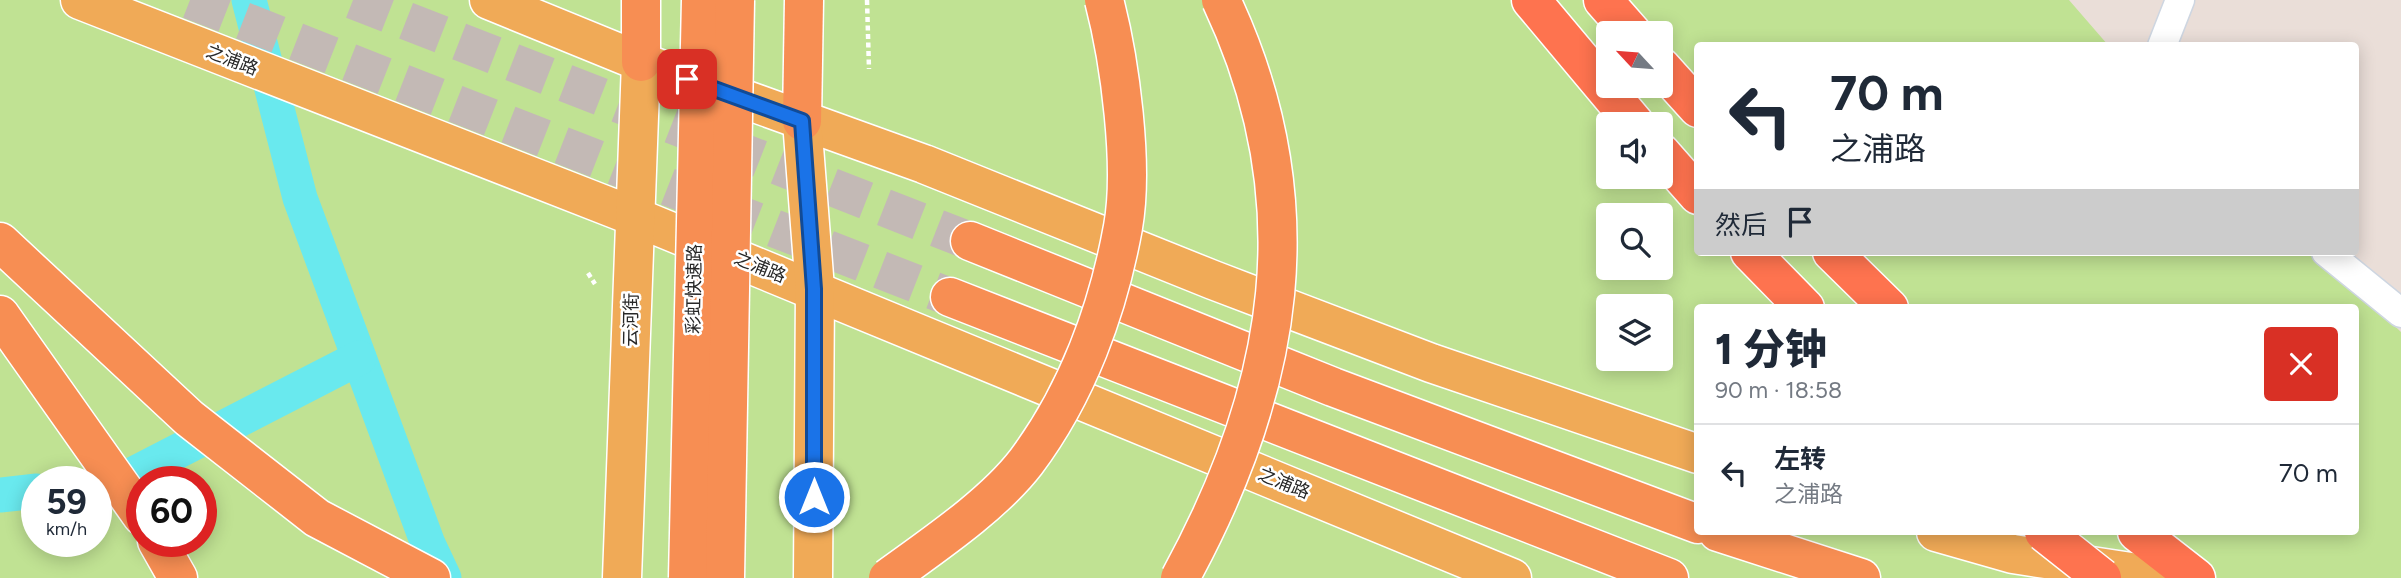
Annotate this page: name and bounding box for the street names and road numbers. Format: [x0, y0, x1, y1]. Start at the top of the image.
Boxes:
street label: 之浦路 [203, 40, 261, 80]
street label: 彩虹快速路 [682, 244, 706, 334]
street label: 之浦路 [731, 247, 789, 287]
street label: 云河街 [620, 293, 642, 347]
street label: 之浦路 [1255, 463, 1313, 503]

